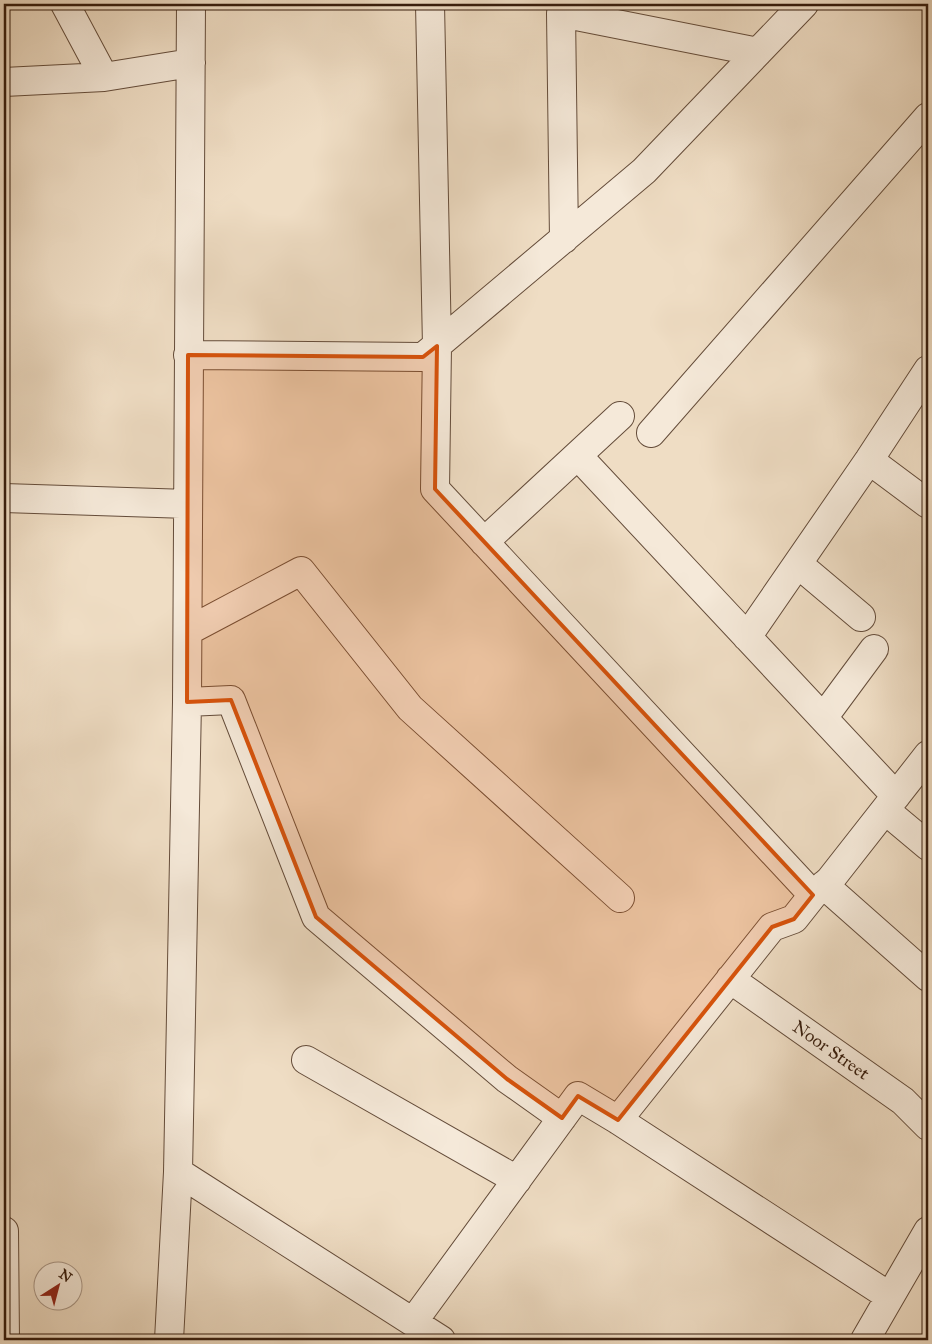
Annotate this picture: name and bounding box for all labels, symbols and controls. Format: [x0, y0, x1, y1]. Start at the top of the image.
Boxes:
street label: Noor Street [788, 1016, 874, 1085]
north arrow [32, 1262, 82, 1312]
text: N [56, 1266, 75, 1286]

